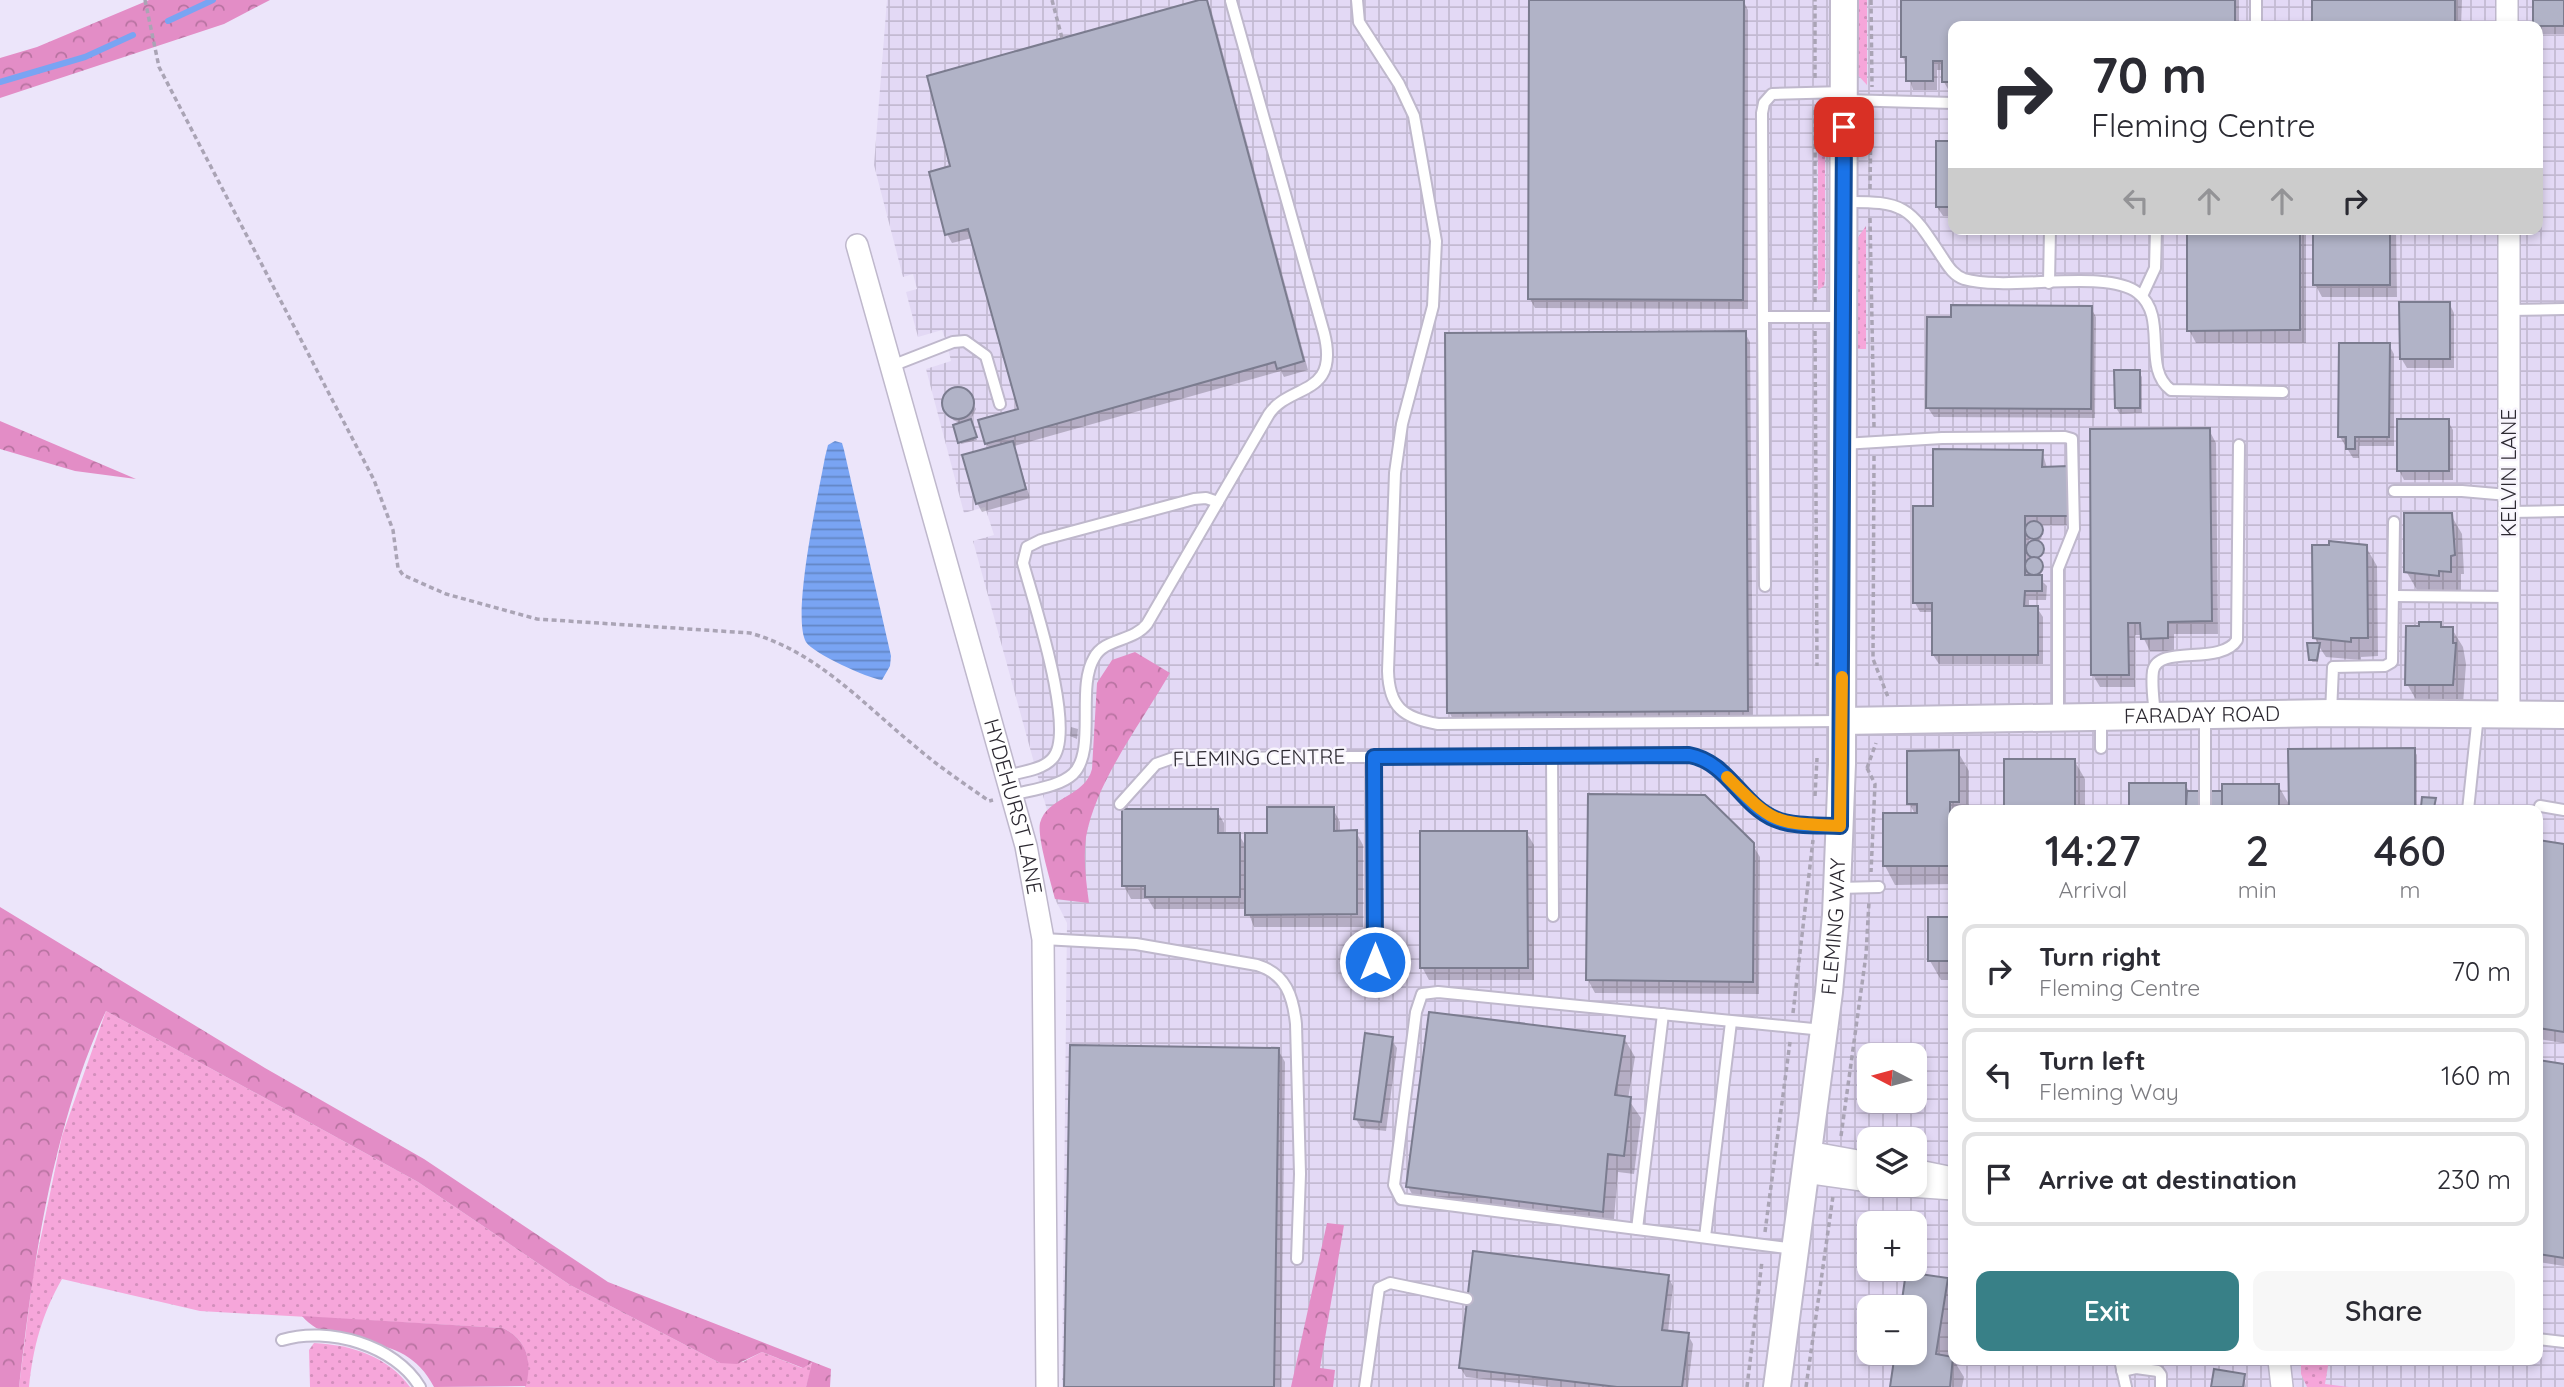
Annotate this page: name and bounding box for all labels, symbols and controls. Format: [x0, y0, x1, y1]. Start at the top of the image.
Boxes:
text: 70 m [2091, 44, 2207, 105]
icon: right [1976, 49, 2067, 140]
pin [1814, 97, 1874, 157]
text: Fleming Centre [2091, 105, 2315, 145]
icon: arrive [1825, 108, 1863, 146]
icon: left [2117, 182, 2155, 220]
icon: ahead [2190, 182, 2228, 220]
icon: ahead [2263, 182, 2301, 220]
icon: right [2336, 182, 2374, 220]
street label: KELVIN LANE [2495, 409, 2521, 537]
street label: FARADAY ROAD [2124, 700, 2280, 728]
street label: HYDEHURST LANE [979, 716, 1049, 896]
street label: FLEMING CENTRE [1172, 742, 1346, 772]
text: 14:27 [2045, 824, 2141, 877]
text: 2 [2245, 824, 2269, 877]
text: 460 [2374, 824, 2446, 877]
street label: FLEMING WAY [1815, 857, 1850, 996]
text: Arrival [2058, 875, 2127, 904]
text: min [2238, 875, 2277, 904]
text: m [2399, 875, 2420, 904]
position arrow [1338, 925, 1412, 999]
text: Turn right [2039, 940, 2161, 973]
icon: right [1980, 952, 2018, 990]
text: 70 m [2451, 955, 2511, 988]
text: Fleming Centre [2039, 973, 2200, 1002]
north arrow [1857, 1043, 1927, 1113]
map controls [1857, 1043, 1927, 1365]
text: Turn left [2039, 1044, 2146, 1077]
icon: left [1980, 1056, 2018, 1094]
text: 160 m [2441, 1059, 2511, 1092]
text: Fleming Way [2039, 1077, 2179, 1106]
button: layers [1857, 1127, 1927, 1197]
icon: arrive [1980, 1160, 2018, 1198]
text: Arrive at destination [2039, 1163, 2297, 1196]
text: 230 m [2437, 1163, 2511, 1196]
button: + [1857, 1211, 1927, 1281]
button: Exit [1976, 1271, 2239, 1351]
button: Share [2253, 1271, 2515, 1351]
button: − [1857, 1295, 1927, 1365]

